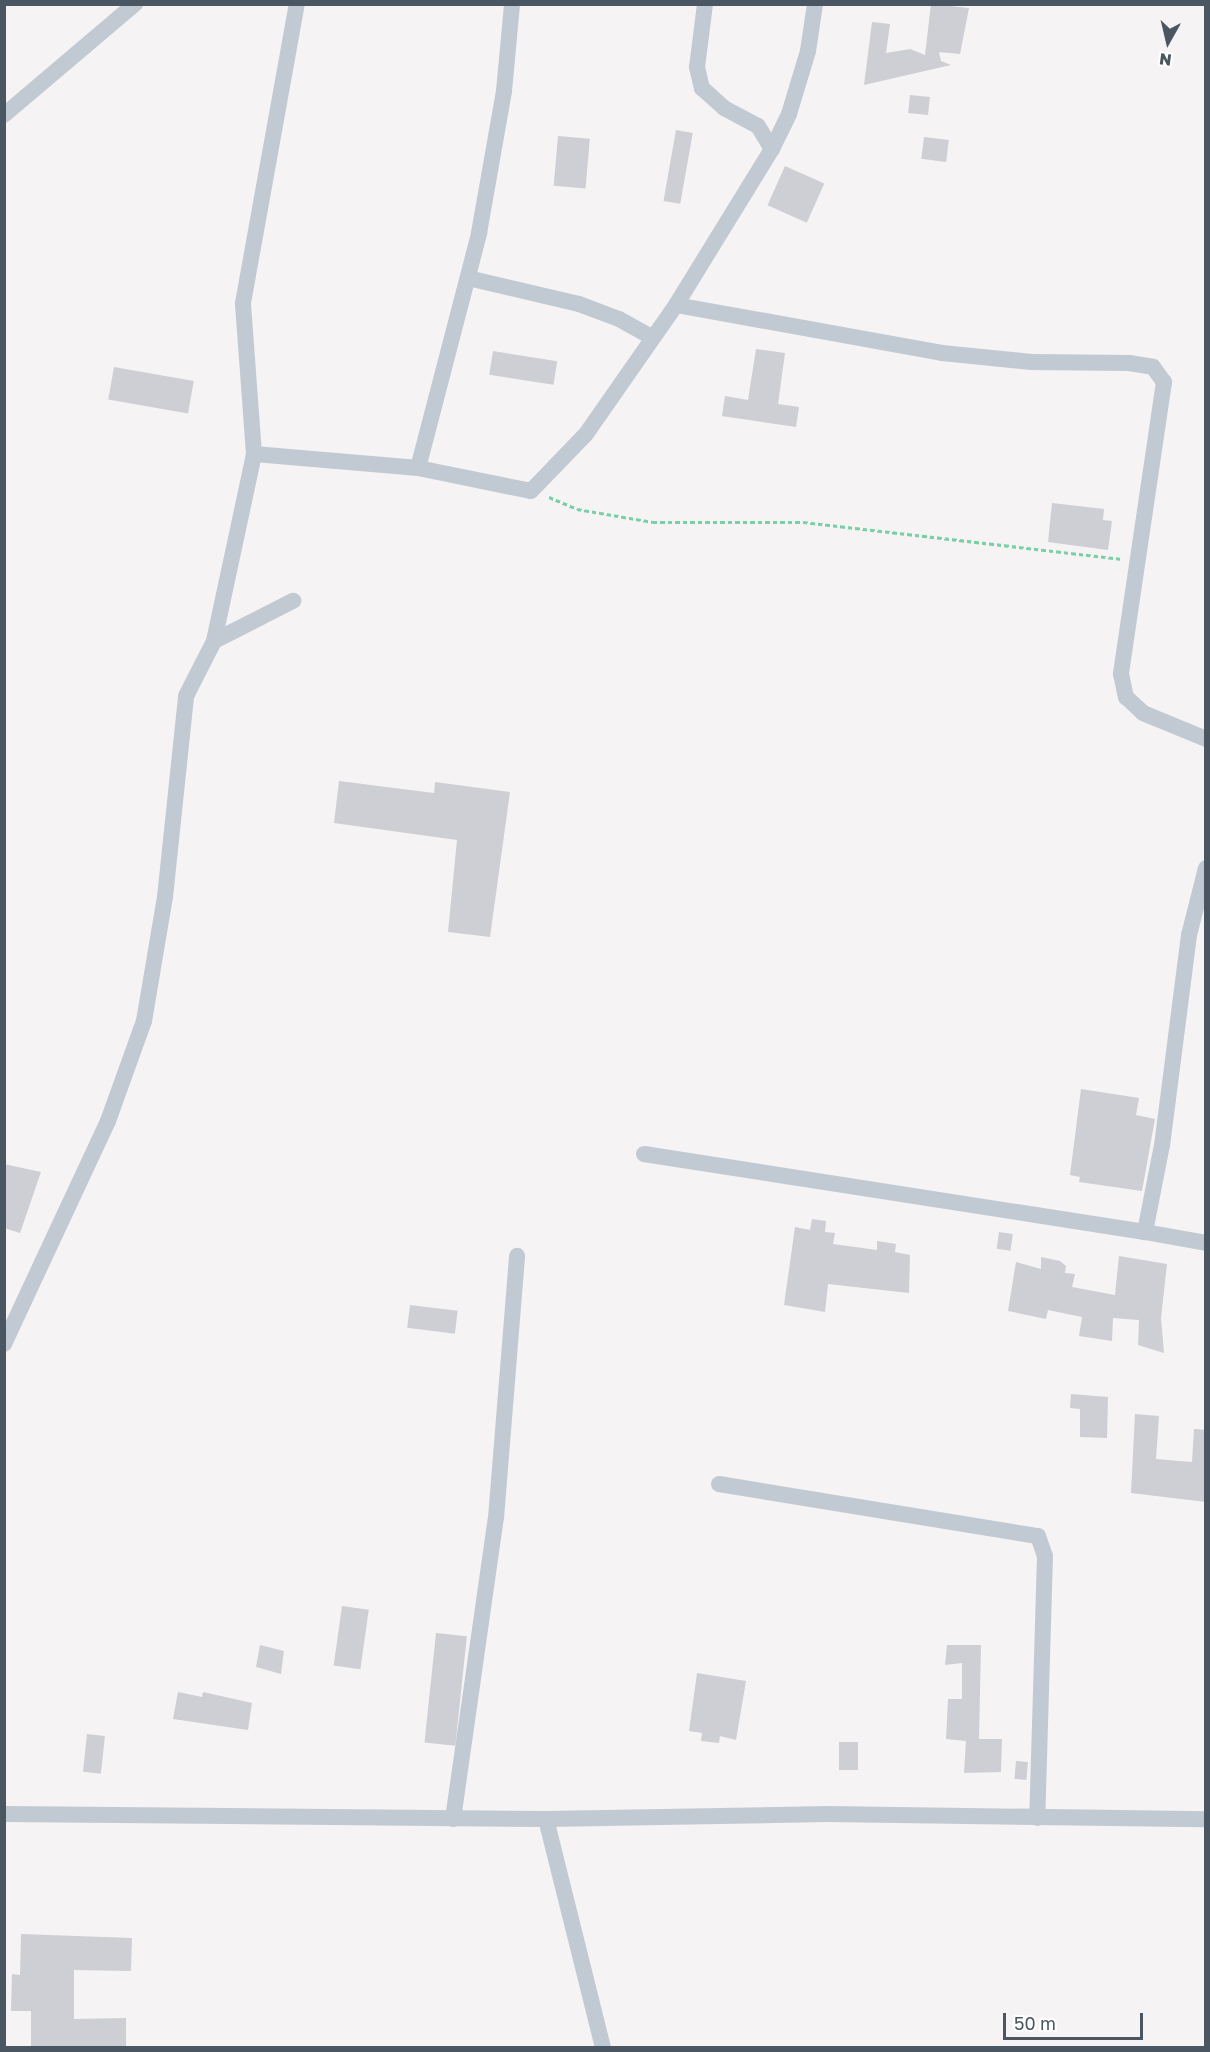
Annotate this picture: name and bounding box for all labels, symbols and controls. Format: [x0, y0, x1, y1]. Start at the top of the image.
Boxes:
north arrow [1138, 12, 1198, 72]
text: N [1158, 49, 1173, 71]
scale bar [1006, 2001, 1146, 2039]
text: 50 m [1014, 2012, 1056, 2034]

